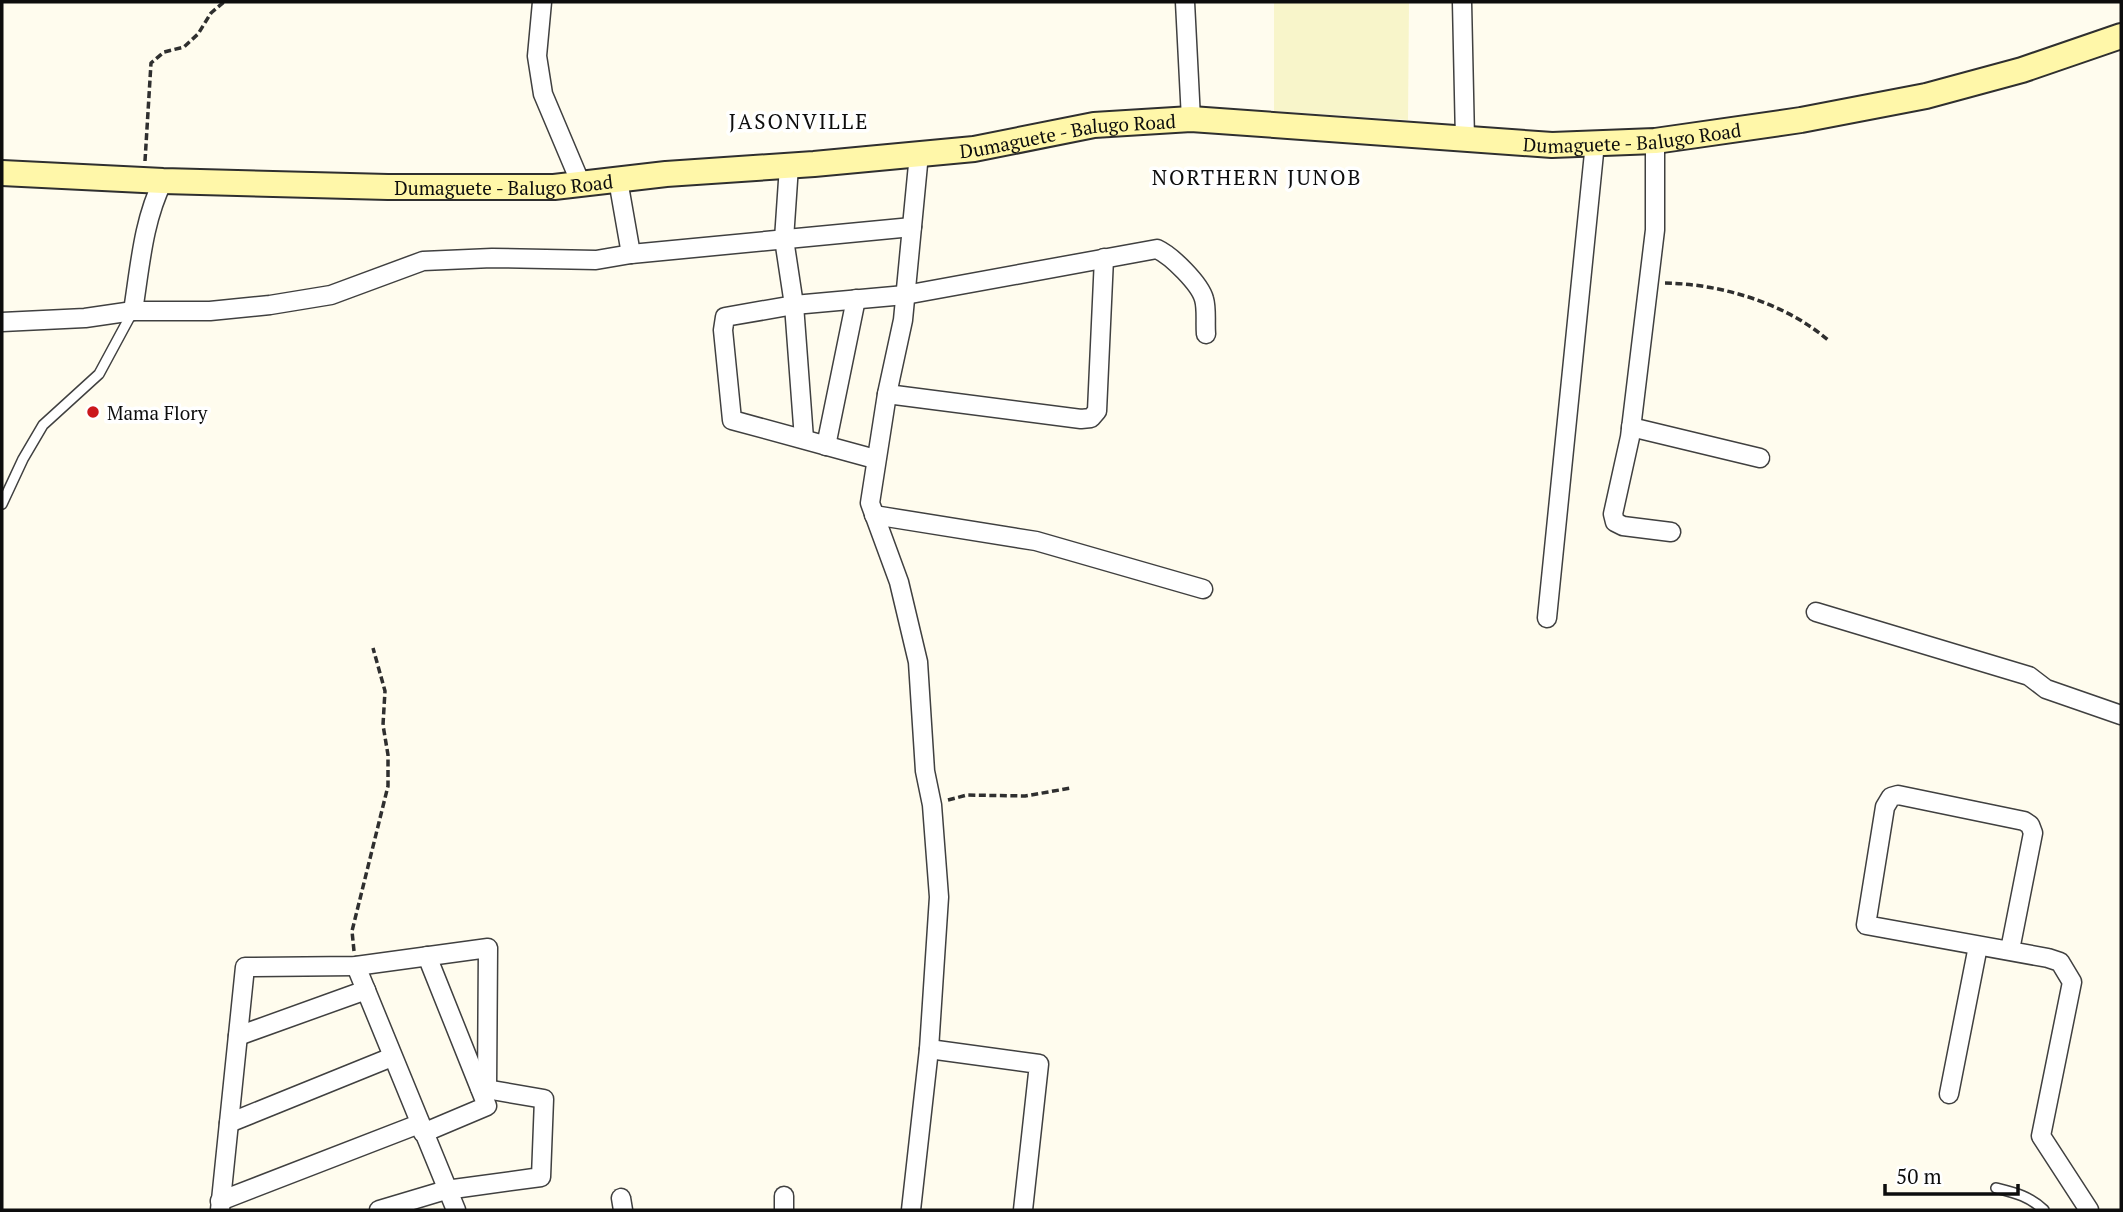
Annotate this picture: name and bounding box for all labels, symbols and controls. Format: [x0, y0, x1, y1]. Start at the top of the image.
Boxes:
district label: JASONVILLE [729, 107, 869, 135]
street label: Dumaguete - Balugo Road [958, 107, 1177, 163]
street label: Dumaguete - Balugo Road [1522, 116, 1743, 158]
district label: NORTHERN JUNOB [1152, 163, 1362, 191]
street label: Dumaguete - Balugo Road [394, 168, 615, 200]
place label: Mama Flory [107, 400, 208, 425]
marker: Mama Flory [85, 404, 101, 420]
scale bar [1885, 1152, 2018, 1196]
text: 50 m [1896, 1162, 1942, 1190]

